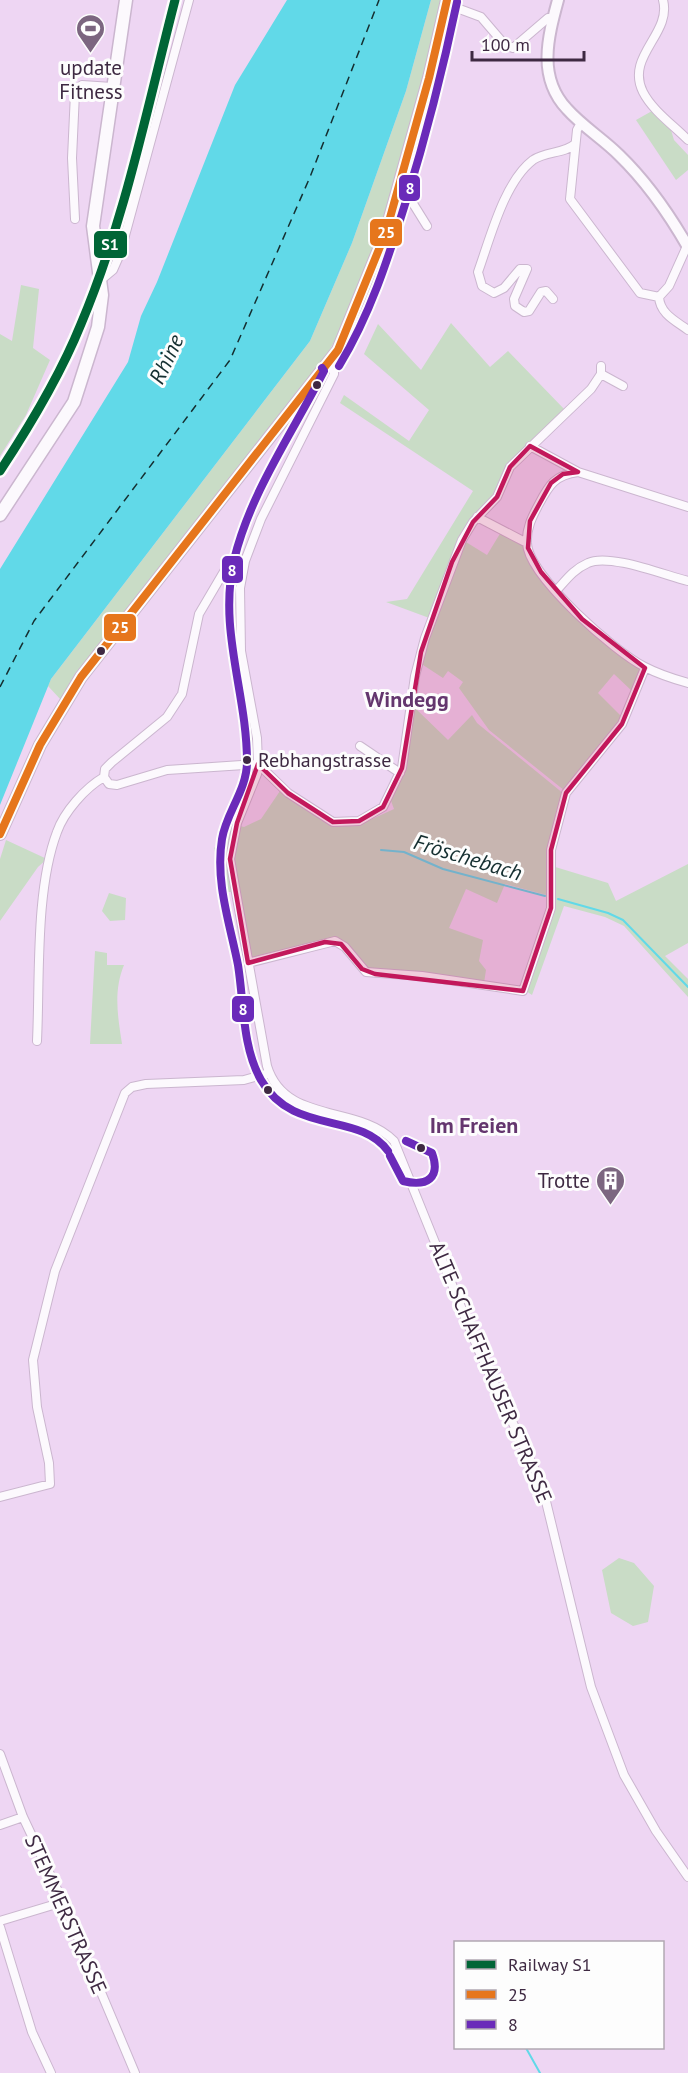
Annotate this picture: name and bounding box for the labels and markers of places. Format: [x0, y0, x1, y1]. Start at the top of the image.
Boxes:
sports icon: update Fitness [75, 12, 107, 54]
place label: update Fitness [59, 54, 123, 105]
unlabelled marker [311, 379, 323, 391]
unlabelled marker [95, 645, 107, 657]
place label: Rebhangstrasse [258, 747, 391, 773]
marker: Rebhangstrasse [241, 754, 253, 766]
unlabelled marker [262, 1084, 274, 1096]
unlabelled marker [415, 1142, 427, 1154]
building icon: Trotte [595, 1164, 627, 1206]
place label: Trotte [537, 1167, 590, 1194]

